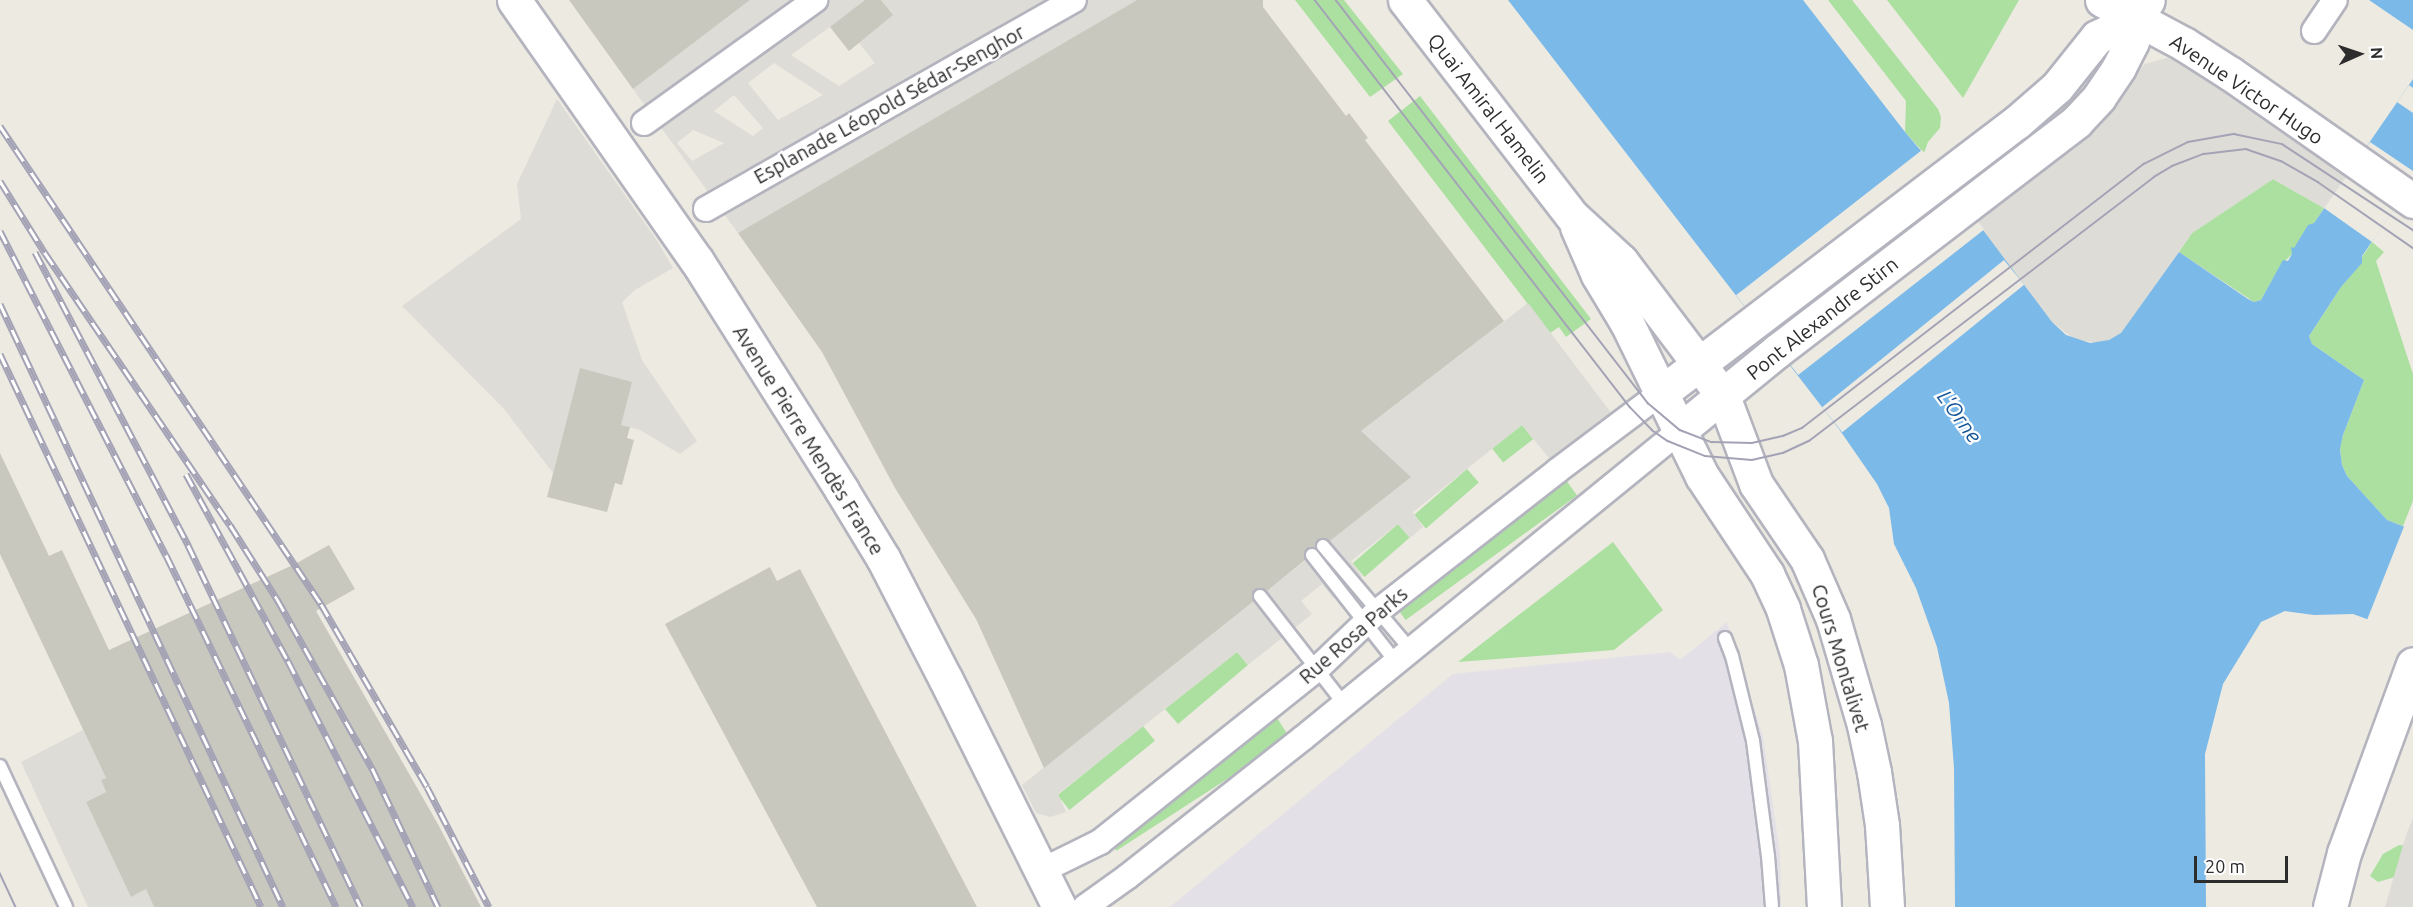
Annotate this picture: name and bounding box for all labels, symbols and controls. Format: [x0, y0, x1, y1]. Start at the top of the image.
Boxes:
street label: Esplanade Léopold Sédar-Senghor [750, 19, 1028, 189]
north arrow [2329, 24, 2389, 84]
street label: Quai Amiral Hamelin [1423, 28, 1555, 188]
street label: Avenue Victor Hugo [2166, 29, 2328, 149]
text: N [2368, 47, 2386, 59]
street label: Pont Alexandre Stirn [1742, 251, 1902, 385]
street label: Avenue Pierre Mendès France [728, 321, 890, 559]
water label: L'Orne [1932, 385, 1988, 447]
street label: Rue Rosa Parks [1294, 581, 1412, 689]
street label: Cours Montalivet [1807, 581, 1875, 735]
scale bar [2197, 844, 2292, 882]
text: 20 m [2205, 856, 2245, 876]

